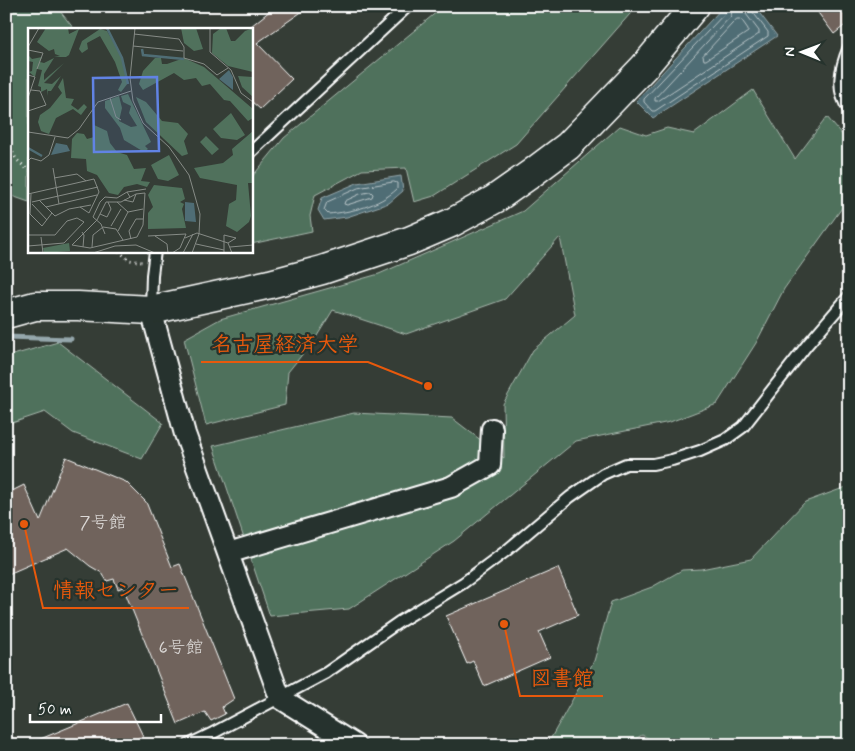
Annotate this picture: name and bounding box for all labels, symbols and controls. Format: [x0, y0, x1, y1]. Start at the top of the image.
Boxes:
inset map [28, 28, 252, 252]
north arrow [778, 28, 828, 78]
text: N [781, 47, 799, 57]
callout: 名古屋経済大学 [201, 326, 368, 362]
text: 名古屋経済大学 [212, 331, 359, 359]
house number: 7号館 [80, 511, 126, 535]
callout: 情報センター [43, 572, 189, 608]
text: 情報センター [53, 577, 179, 605]
house number: 6号館 [158, 636, 204, 660]
callout: 図書館 [520, 660, 603, 696]
text: 図書館 [531, 665, 594, 693]
scale bar [30, 691, 161, 723]
text: 50 m [38, 700, 72, 720]

